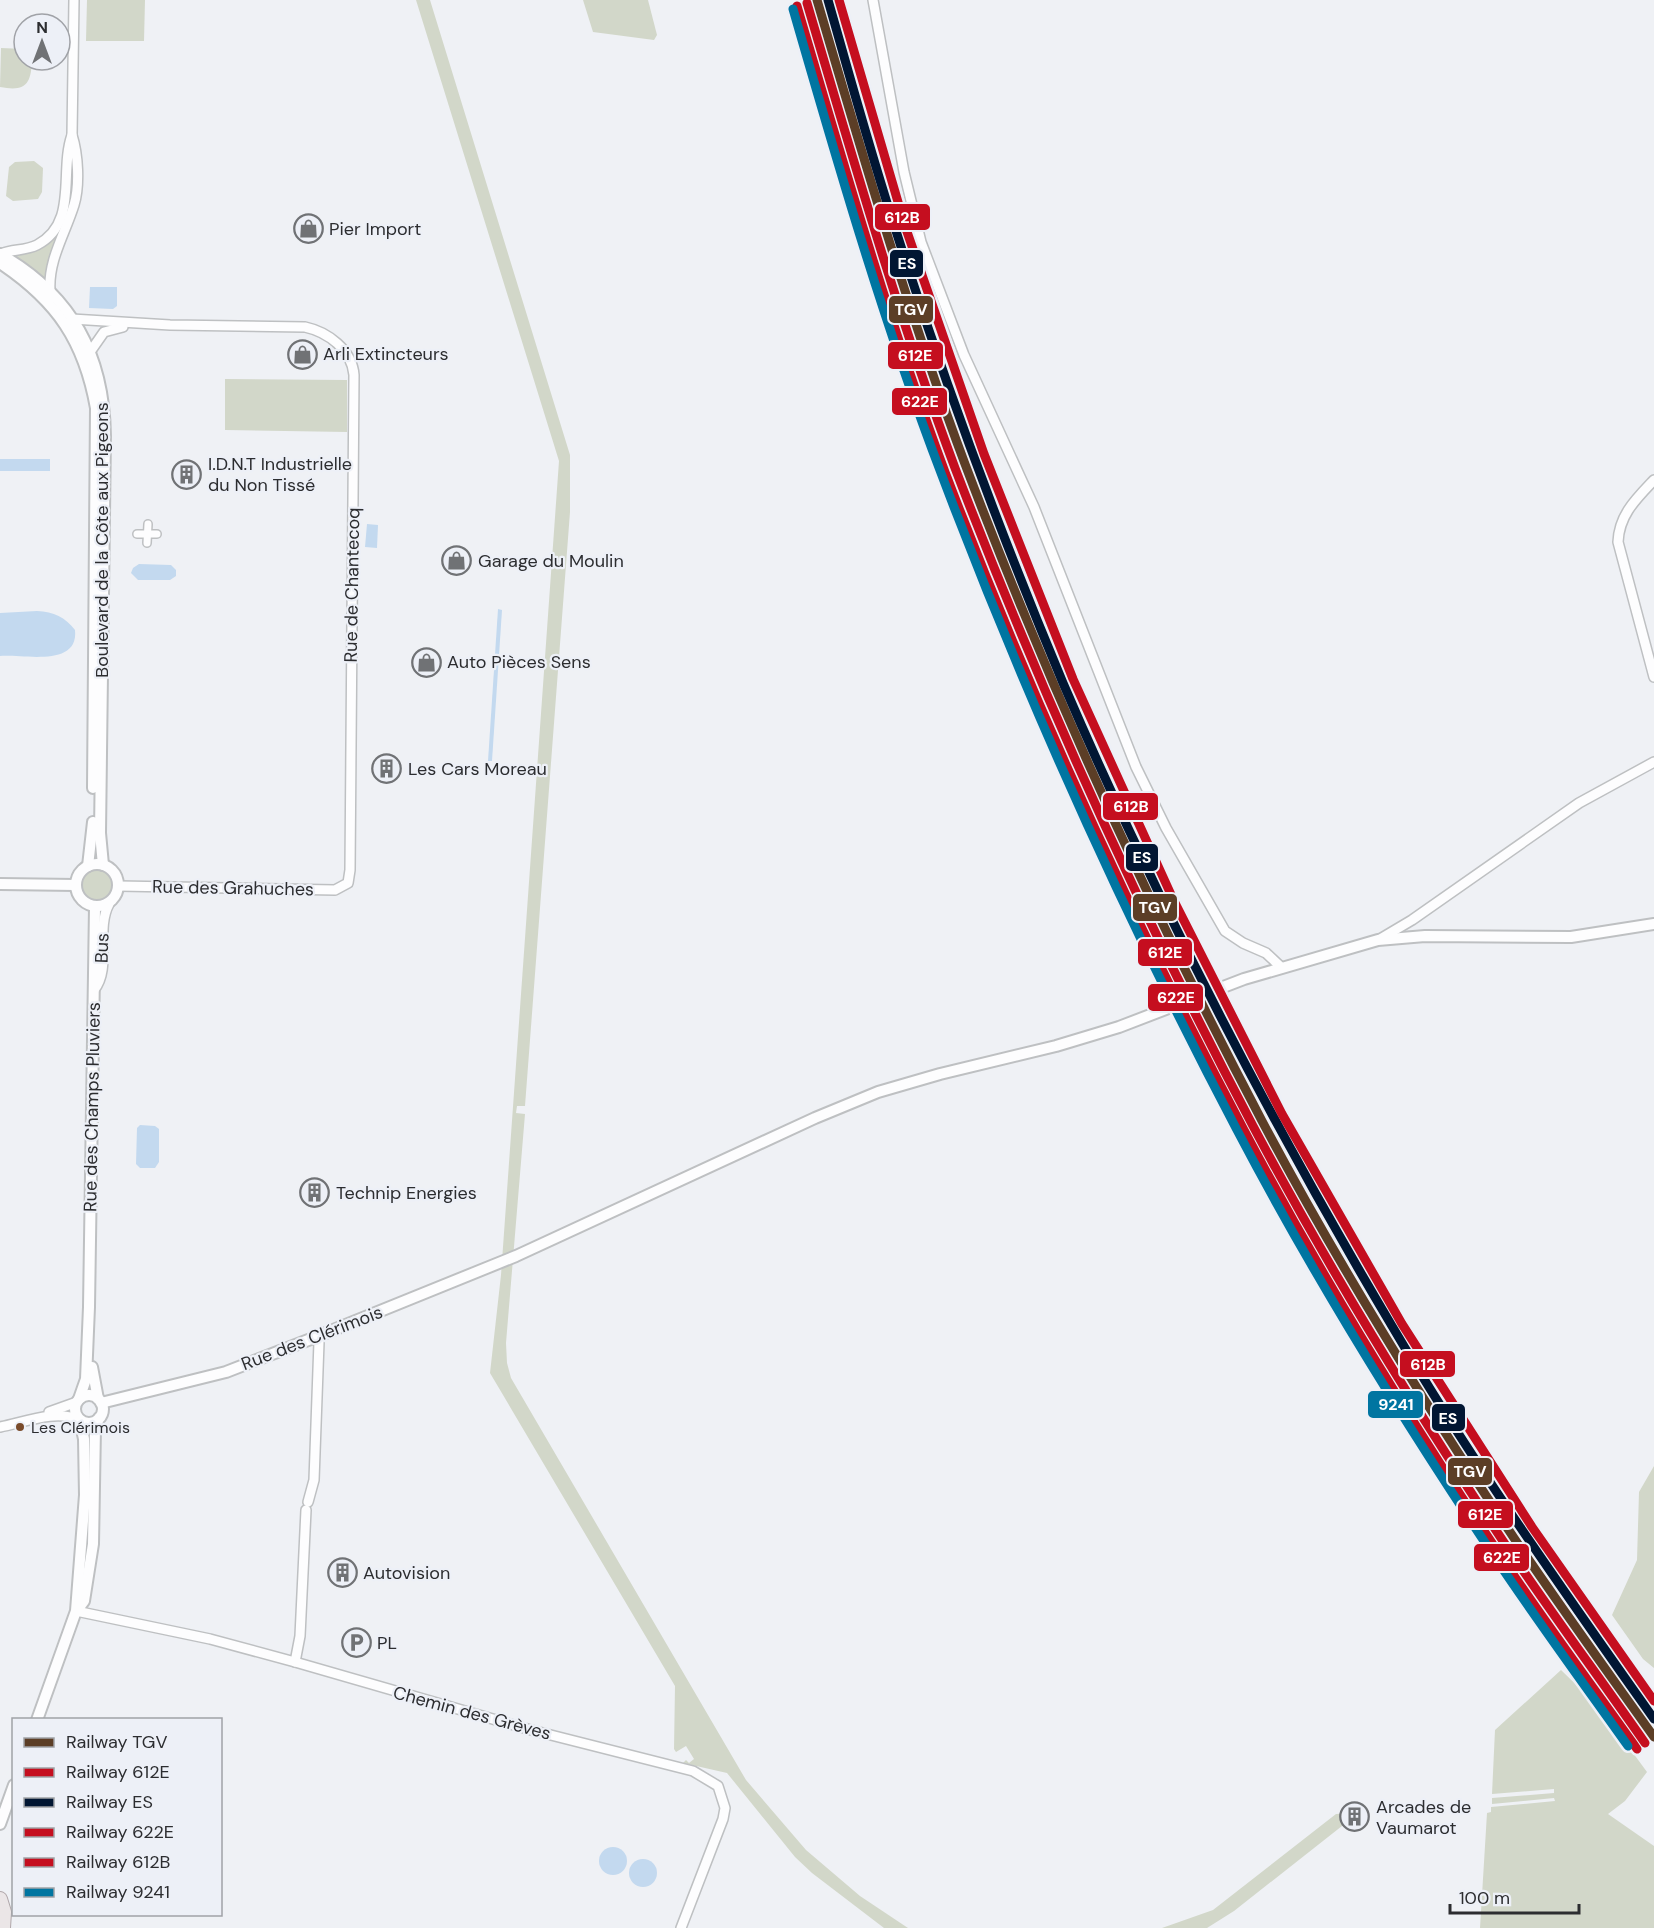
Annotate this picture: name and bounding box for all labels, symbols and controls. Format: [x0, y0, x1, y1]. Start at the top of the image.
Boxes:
north arrow [12, 12, 72, 72]
text: N [36, 17, 48, 38]
line badge: 612B [874, 203, 931, 231]
text: 612B [884, 207, 920, 228]
shop icon: Pier Import [292, 213, 324, 245]
place label: Pier Import [329, 217, 421, 241]
line badge: ES [889, 249, 924, 278]
text: ES [898, 253, 917, 274]
line badge: TGV [888, 295, 934, 324]
text: TGV [895, 299, 928, 320]
shop icon: Arli Extincteurs [286, 338, 318, 370]
line badge: 612E [887, 341, 944, 370]
place label: Arli Extincteurs [323, 342, 449, 366]
text: 612E [898, 345, 932, 366]
line badge: 622E [891, 387, 948, 416]
text: 622E [901, 391, 939, 412]
street label: Boulevard de la Côte aux Pigeons [90, 402, 114, 678]
place label: I.D.N.T Industrielle du Non Tissé [208, 452, 352, 497]
building icon: I.D.N.T Industrielle du Non Tissé [171, 458, 203, 490]
street label: Rue de Chantecoq [339, 507, 365, 663]
shop icon: Garage du Moulin [441, 545, 473, 577]
place label: Garage du Moulin [478, 549, 624, 573]
shop icon: Auto Pièces Sens [410, 646, 442, 678]
place label: Auto Pièces Sens [447, 650, 591, 674]
building icon: Les Cars Moreau [371, 753, 403, 785]
place label: Les Cars Moreau [408, 757, 547, 781]
line badge: 612B [1102, 792, 1159, 821]
text: 612B [1113, 796, 1149, 817]
line badge: ES [1125, 843, 1159, 872]
text: ES [1133, 847, 1152, 868]
street label: Rue des Grahuches [152, 875, 314, 901]
line badge: TGV [1132, 893, 1178, 922]
text: TGV [1139, 897, 1172, 918]
street label: Bus [89, 932, 115, 964]
line badge: 612E [1137, 938, 1193, 967]
text: 612E [1148, 942, 1182, 963]
line badge: 622E [1147, 983, 1204, 1012]
text: 622E [1157, 987, 1195, 1008]
street label: Rue des Champs Pluviers [78, 1002, 106, 1212]
building icon: Technip Energies [299, 1177, 331, 1209]
place label: Technip Energies [336, 1181, 477, 1205]
street label: Rue des Clérimois [238, 1300, 386, 1376]
line badge: 612B [1399, 1350, 1456, 1378]
text: 612B [1410, 1354, 1446, 1375]
line badge: 9241 [1367, 1390, 1424, 1419]
text: 9241 [1378, 1394, 1414, 1415]
line badge: ES [1431, 1403, 1466, 1432]
text: ES [1439, 1408, 1458, 1429]
place label: Les Clérimois [31, 1417, 130, 1438]
marker: Les Clérimois [14, 1421, 26, 1433]
line badge: TGV [1447, 1457, 1493, 1486]
text: TGV [1454, 1461, 1487, 1482]
line badge: 612E [1457, 1500, 1514, 1529]
text: 612E [1468, 1504, 1502, 1525]
line badge: 622E [1473, 1543, 1530, 1572]
text: 622E [1483, 1547, 1521, 1568]
building icon: Autovision [326, 1557, 358, 1589]
place label: Autovision [363, 1561, 450, 1585]
parking icon: PL [340, 1627, 372, 1659]
place label: PL [377, 1631, 397, 1655]
street label: Chemin des Grèves [390, 1680, 554, 1746]
legend [12, 1718, 222, 1916]
text: Railway TGV [66, 1730, 167, 1754]
text: Railway 612E [66, 1760, 170, 1784]
text: Railway ES [66, 1790, 153, 1814]
place label: Arcades de Vaumarot [1376, 1795, 1471, 1840]
building icon: Arcades de Vaumarot [1339, 1801, 1371, 1833]
text: Railway 622E [66, 1820, 174, 1844]
text: Railway 612B [66, 1850, 171, 1874]
scale bar [1450, 1877, 1579, 1915]
text: Railway 9241 [66, 1880, 170, 1904]
text: 100 m [1459, 1886, 1510, 1910]

